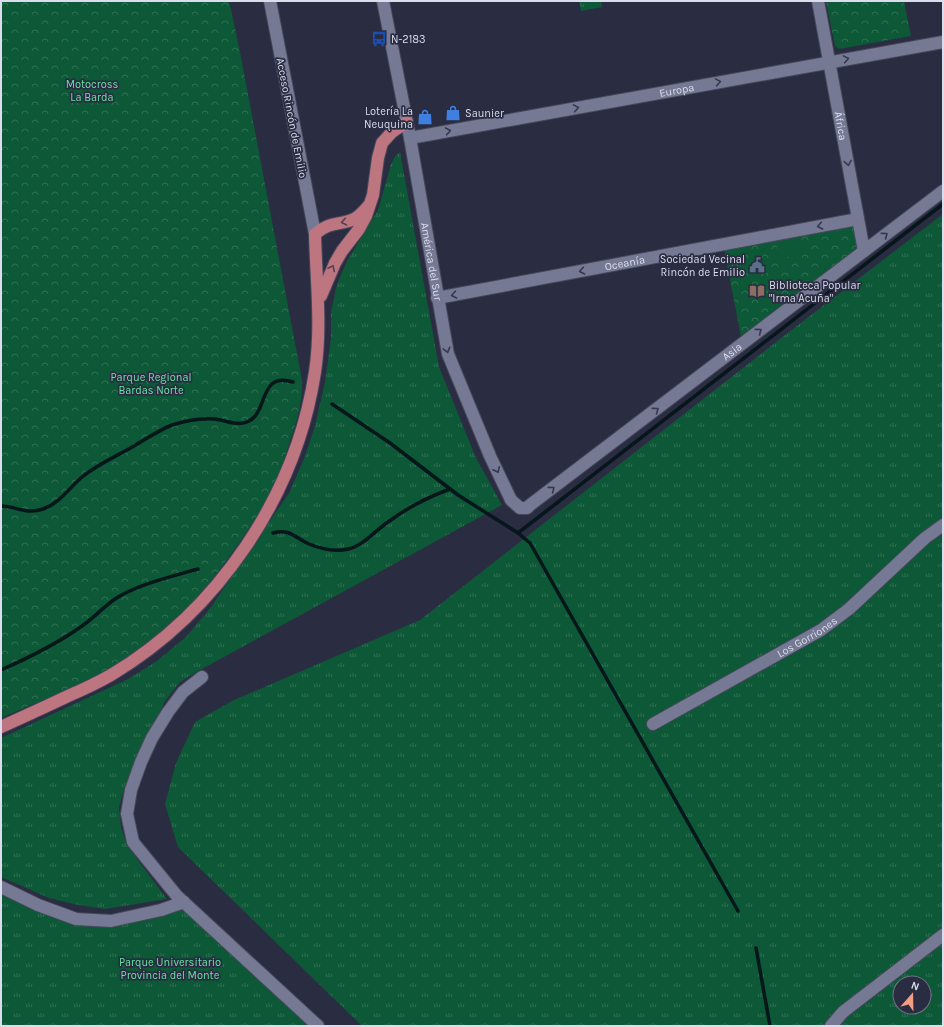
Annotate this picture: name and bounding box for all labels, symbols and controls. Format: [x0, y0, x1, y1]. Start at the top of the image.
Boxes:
bus stop icon: N-2183 [370, 30, 388, 48]
place label: N-2183 [391, 33, 426, 46]
one-way arrow [843, 55, 849, 64]
street label: Acceso Rincón de Emilio [273, 57, 310, 179]
park label: Motocross La Barda [66, 78, 119, 104]
one-way arrow [715, 78, 721, 87]
street label: Europa [658, 81, 695, 100]
shop icon: Saunier [444, 104, 462, 122]
one-way arrow [573, 104, 579, 112]
place label: Lotería La Neuquina [364, 105, 413, 131]
place label: Saunier [465, 107, 504, 120]
shop icon: Lotería La Neuquina [416, 108, 434, 126]
street label: África [831, 110, 850, 141]
one-way arrow [445, 127, 451, 135]
one-way arrow [843, 160, 852, 166]
one-way arrow [341, 217, 347, 225]
street label: América del Sur [418, 221, 444, 302]
one-way arrow [817, 221, 823, 230]
one-way arrow [880, 233, 887, 240]
street label: Oceanía [604, 253, 646, 273]
place label: Sociedad Vecinal Rincón de Emilio [660, 253, 745, 279]
public building icon: Sociedad Vecinal Rincón de Emilio [748, 256, 766, 274]
one-way arrow [327, 265, 335, 273]
one-way arrow [579, 266, 585, 274]
place label: Biblioteca Popular "Irma Acuña" [769, 279, 860, 305]
library icon: Biblioteca Popular "Irma Acuña" [748, 282, 766, 300]
one-way arrow [451, 290, 457, 298]
one-way arrow [755, 328, 762, 336]
street label: Asia [720, 340, 745, 364]
one-way arrow [443, 347, 451, 353]
park label: Parque Regional Bardas Norte [110, 371, 192, 397]
one-way arrow [651, 407, 658, 414]
one-way arrow [492, 466, 500, 473]
one-way arrow [548, 486, 555, 493]
street label: Los Gorriones [775, 614, 840, 660]
park label: Parque Universitario Provincia del Monte [119, 956, 221, 982]
north arrow [892, 975, 932, 1015]
text: N [909, 979, 921, 994]

